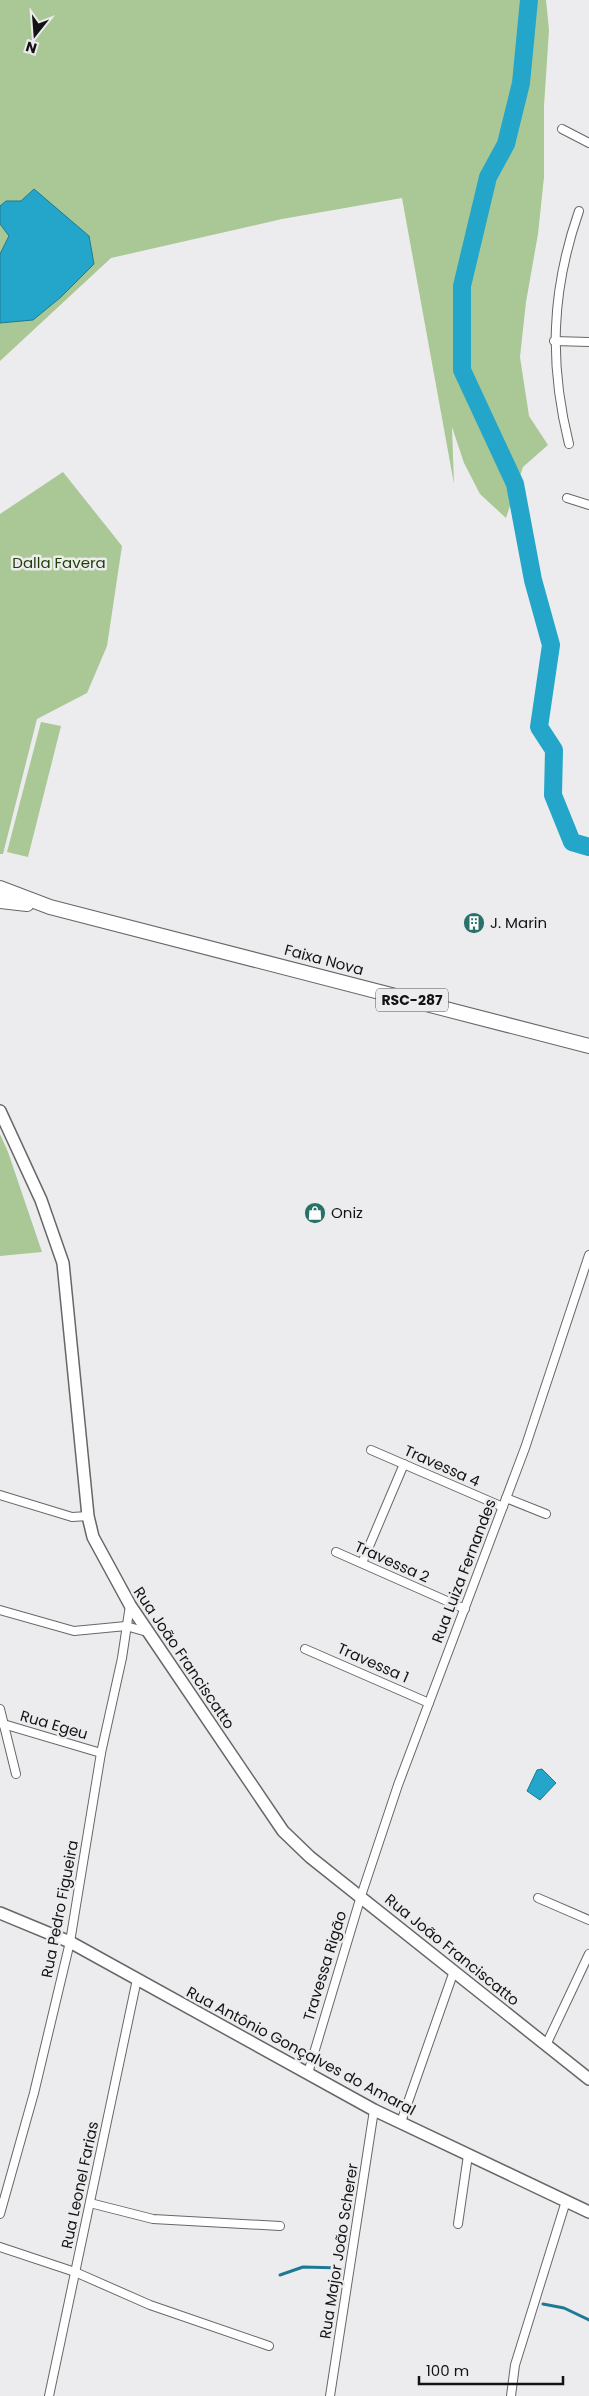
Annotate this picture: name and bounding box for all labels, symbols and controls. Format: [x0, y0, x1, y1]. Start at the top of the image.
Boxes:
north arrow [10, 10, 60, 60]
text: N [23, 36, 39, 59]
park label: Dalla Favera [12, 552, 106, 573]
building icon: J. Marin [462, 911, 486, 935]
place label: J. Marin [490, 912, 547, 933]
street label: Faixa Nova [282, 939, 366, 980]
road number: RSC-287 [376, 988, 448, 1012]
shop icon: Oniz [303, 1201, 327, 1225]
place label: Oniz [331, 1202, 363, 1223]
street label: Travessa 4 [401, 1440, 483, 1492]
street label: Rua Luiza Fernandes [426, 1496, 501, 1646]
street label: Travessa 2 [351, 1536, 433, 1587]
street label: Rua João Franciscatto [129, 1582, 240, 1733]
street label: Travessa 1 [334, 1637, 412, 1688]
street label: Rua Egeu [18, 1705, 90, 1744]
street label: Rua Pedro Figueira [36, 1838, 83, 1980]
street label: Rua João Franciscatto [381, 1889, 524, 2010]
street label: Travessa Rigão [298, 1908, 351, 2023]
street label: Rua Antônio Gonçalves do Amaral [183, 1981, 420, 2120]
street label: Rua Leonel Farias [56, 2119, 103, 2251]
street label: Rua Major João Scherer [314, 2161, 363, 2340]
scale bar [419, 2354, 563, 2386]
text: 100 m [426, 2360, 469, 2381]

